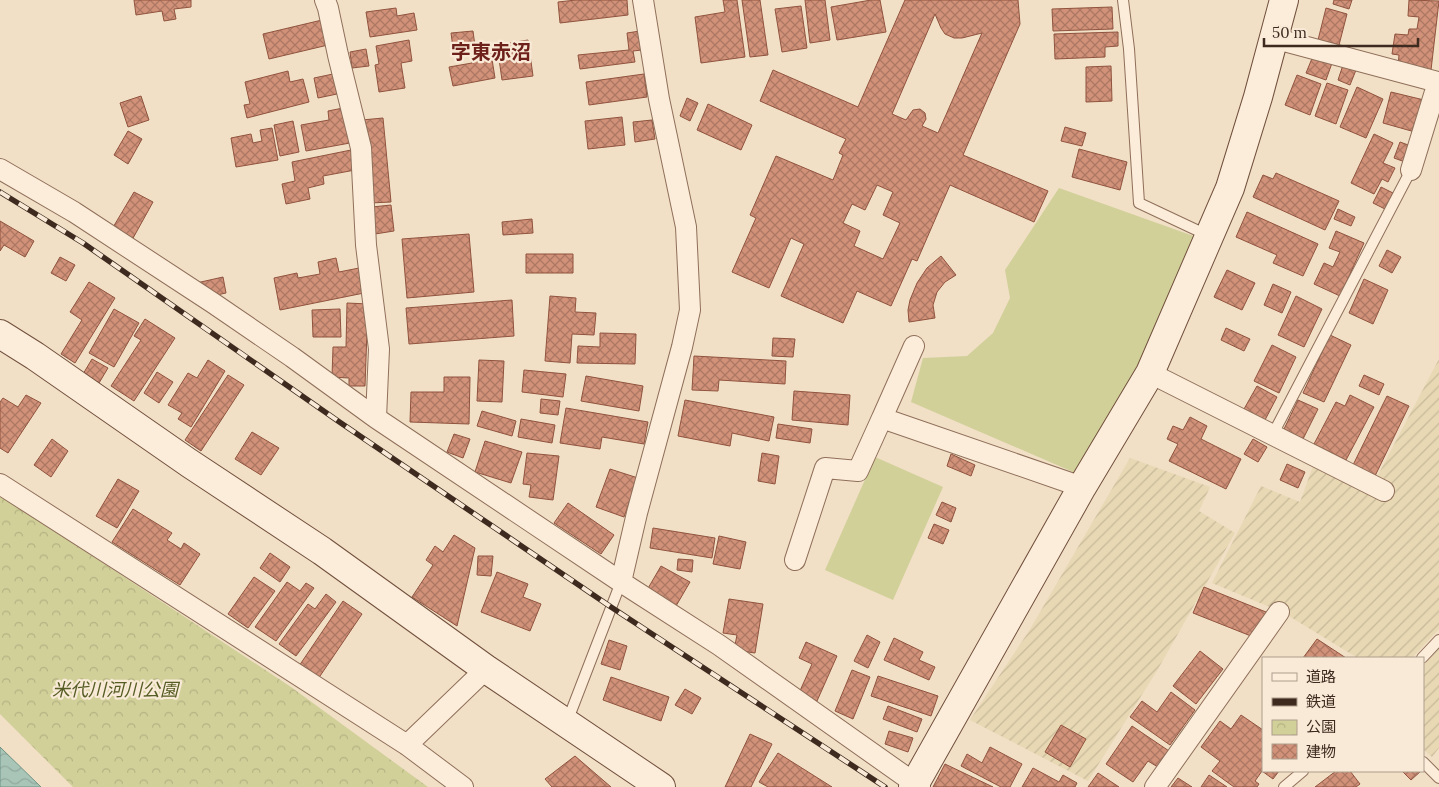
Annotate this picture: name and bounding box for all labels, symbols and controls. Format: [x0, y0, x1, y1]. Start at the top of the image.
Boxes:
scale bar [1264, 15, 1418, 47]
text: 50 m [1272, 23, 1307, 42]
district label: 字東赤沼 [451, 39, 531, 64]
legend [1262, 657, 1424, 772]
text: 道路 [1306, 667, 1336, 686]
park label: 米代川河川公園 [52, 678, 181, 701]
text: 鉄道 [1306, 692, 1336, 711]
text: 公園 [1306, 717, 1336, 736]
text: 建物 [1306, 742, 1336, 761]

